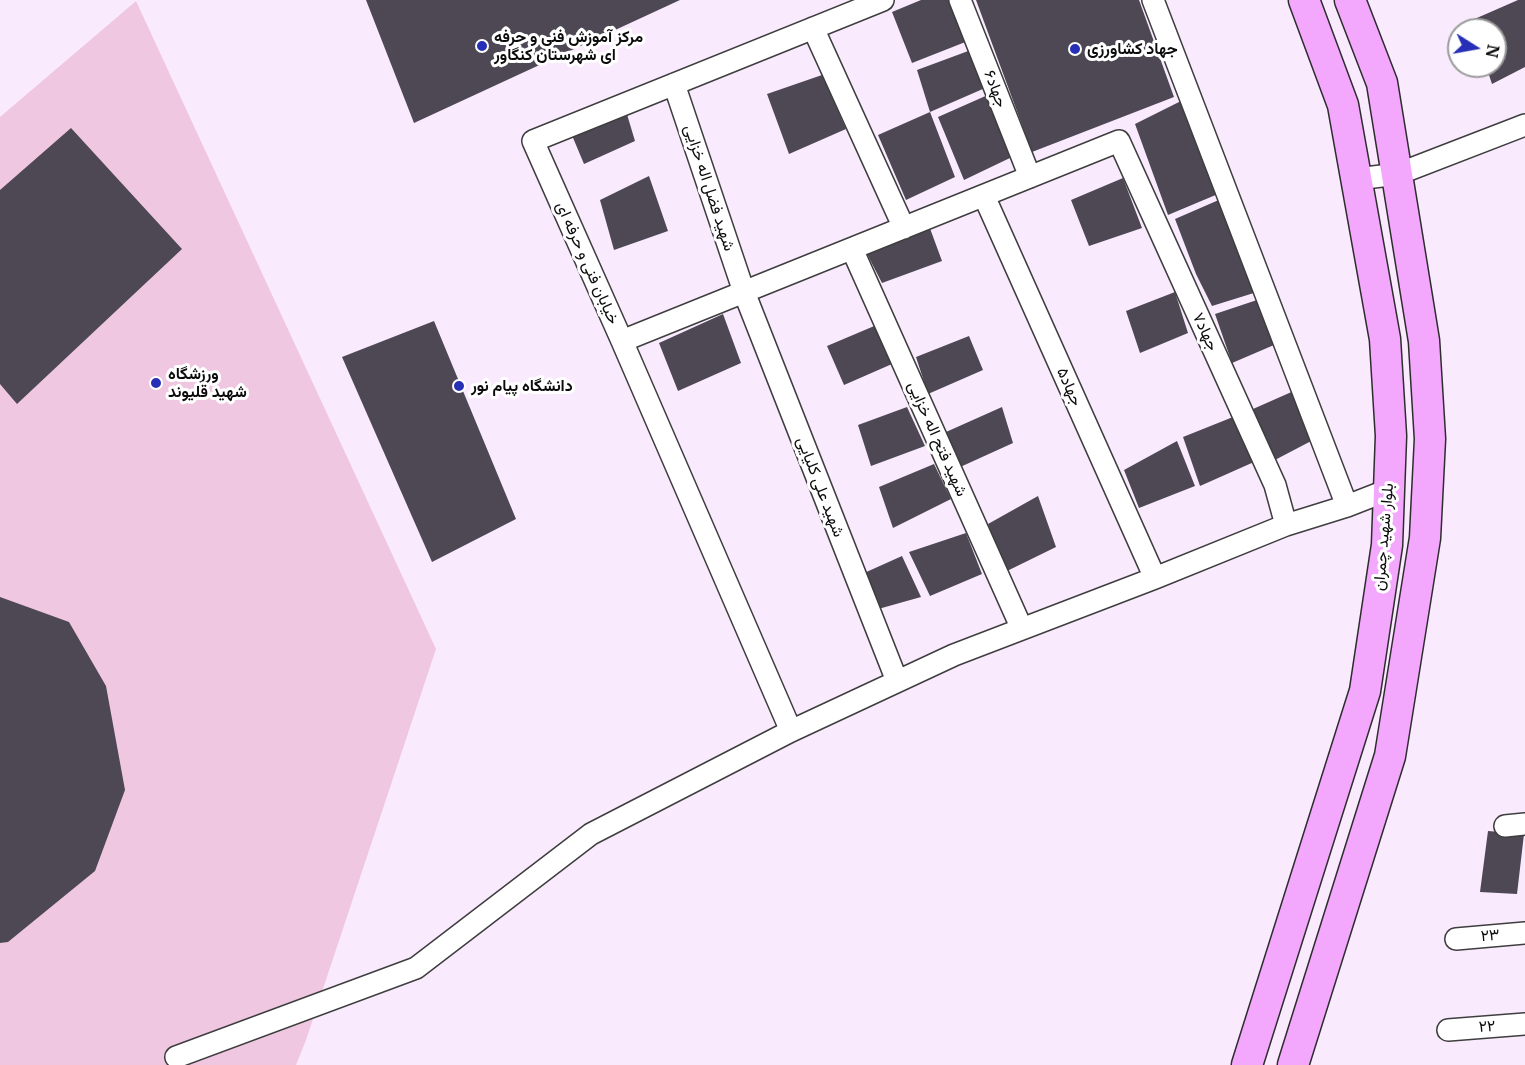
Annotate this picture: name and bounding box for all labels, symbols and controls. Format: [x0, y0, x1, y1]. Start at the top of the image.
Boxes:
north arrow [1447, 18, 1507, 78]
place label: مرکز آموزش فنی و حرفه ای شهرستان کنگاور [494, 27, 643, 65]
marker: مرکز آموزش فنی و حرفه ای شهرستان کنگاور [475, 39, 489, 53]
place label: جهاد کشاورزی [1087, 39, 1178, 59]
marker: جهاد کشاورزی [1068, 42, 1082, 56]
text: N [1482, 43, 1504, 59]
street label: جهاد۶ [979, 68, 1011, 110]
street label: شهید فضل اله خزایی [680, 122, 738, 254]
street label: خیابان فنی و حرفه ای [551, 199, 623, 327]
street label: جهاد۷ [1188, 310, 1222, 354]
place label: ورزشگاه شهید قلیوند [168, 364, 247, 402]
street label: جهاد۵ [1052, 365, 1086, 409]
marker: ورزشگاه شهید قلیوند [149, 376, 163, 390]
place label: دانشگاه پیام نور [471, 376, 573, 396]
street label: شهید فتح اله خزایی [903, 378, 971, 500]
marker: دانشگاه پیام نور [452, 379, 466, 393]
street label: شهید علی کلیایی [792, 434, 848, 540]
street label: بلوار شهید چمران [1370, 482, 1398, 592]
street label: ۲۳ [1480, 926, 1500, 946]
street label: ۲۲ [1478, 1017, 1496, 1037]

